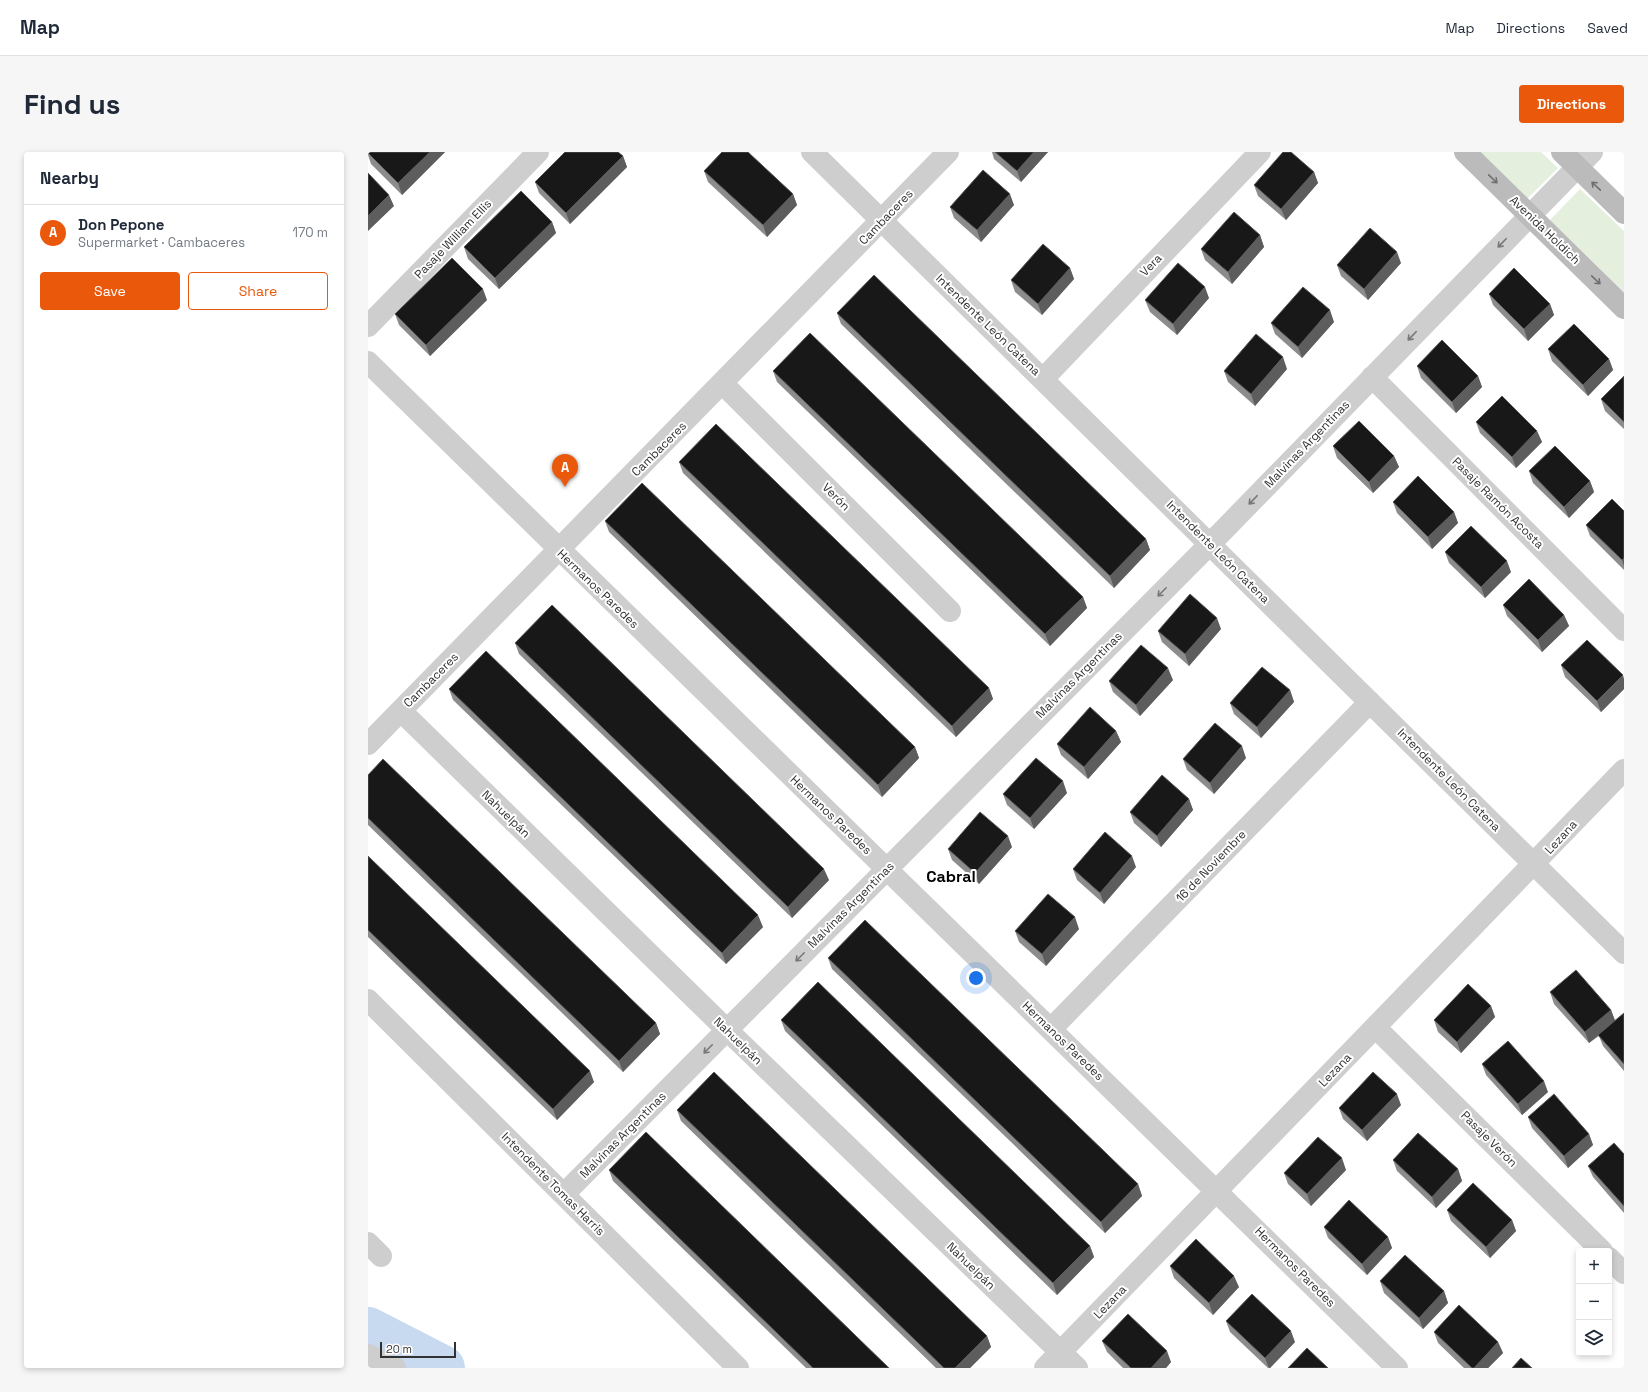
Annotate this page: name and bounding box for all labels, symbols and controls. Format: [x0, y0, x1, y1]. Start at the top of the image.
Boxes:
text: Map [20, 15, 60, 40]
text: Map [1445, 19, 1475, 37]
text: Directions [1497, 19, 1565, 37]
text: Saved [1587, 19, 1628, 37]
button: Directions [1519, 85, 1624, 123]
text: Find us [24, 86, 121, 122]
text: Nearby [40, 167, 99, 189]
one-way arrow [1488, 174, 1498, 184]
one-way arrow [1591, 181, 1601, 191]
street label: Cambaceres [855, 186, 917, 248]
street label: Avenida Holdich [1506, 192, 1584, 268]
street label: Pasaje William Ellis [411, 196, 495, 282]
text: Don Pepone [78, 215, 164, 234]
text: A [49, 224, 57, 241]
text: 170 m [292, 224, 328, 241]
text: Supermarket · Cambaceres [78, 234, 245, 251]
one-way arrow [1497, 238, 1507, 248]
street label: Vera [1136, 250, 1166, 280]
street label: Intendente León Catena [932, 271, 1044, 379]
button: Save [40, 272, 180, 310]
button: Share [188, 272, 328, 310]
one-way arrow [1591, 275, 1601, 285]
one-way arrow [1407, 331, 1416, 341]
street label: Malvinas Argentinas [1261, 397, 1353, 491]
street label: Cambaceres [628, 418, 690, 480]
pin: A [552, 454, 578, 487]
street label: Pasaje Ramón Acosta [1449, 454, 1547, 552]
street label: Verón [819, 480, 853, 514]
one-way arrow [1248, 495, 1258, 505]
street label: Intendente León Catena [1163, 497, 1273, 607]
street label: Hermanos Paredes [554, 546, 642, 632]
one-way arrow [1157, 587, 1166, 597]
street label: Malvinas Argentinas [1032, 628, 1126, 722]
street label: Cambaceres [400, 649, 462, 711]
street label: Intendente León Catena [1394, 725, 1504, 835]
street label: Hermanos Paredes [787, 772, 875, 858]
street label: Nahuelpán [478, 787, 534, 841]
street label: Lezana [1541, 817, 1581, 857]
street label: 16 de Noviembre [1172, 826, 1250, 906]
street label: Malvinas Argentinas [804, 858, 898, 952]
district label: Cabral [926, 866, 976, 887]
one-way arrow [795, 952, 805, 962]
your location [966, 968, 986, 988]
street label: Hermanos Paredes [1019, 998, 1107, 1084]
street label: Nahuelpán [710, 1014, 766, 1068]
one-way arrow [703, 1044, 713, 1054]
street label: Lezana [1315, 1050, 1355, 1090]
street label: Malvinas Argentinas [576, 1088, 670, 1182]
street label: Pasaje Verón [1457, 1107, 1521, 1171]
street label: Intendente Tomas Harris [498, 1129, 608, 1239]
street label: Hermanos Paredes [1251, 1223, 1339, 1311]
street label: Nahuelpán [943, 1239, 999, 1293]
map controls [1576, 1248, 1612, 1356]
button: + [1576, 1248, 1612, 1284]
street label: Lezana [1090, 1282, 1130, 1322]
button: − [1576, 1284, 1612, 1320]
button: layers [1576, 1320, 1612, 1356]
scale bar [380, 1340, 456, 1359]
text: 20 m [386, 1342, 412, 1356]

